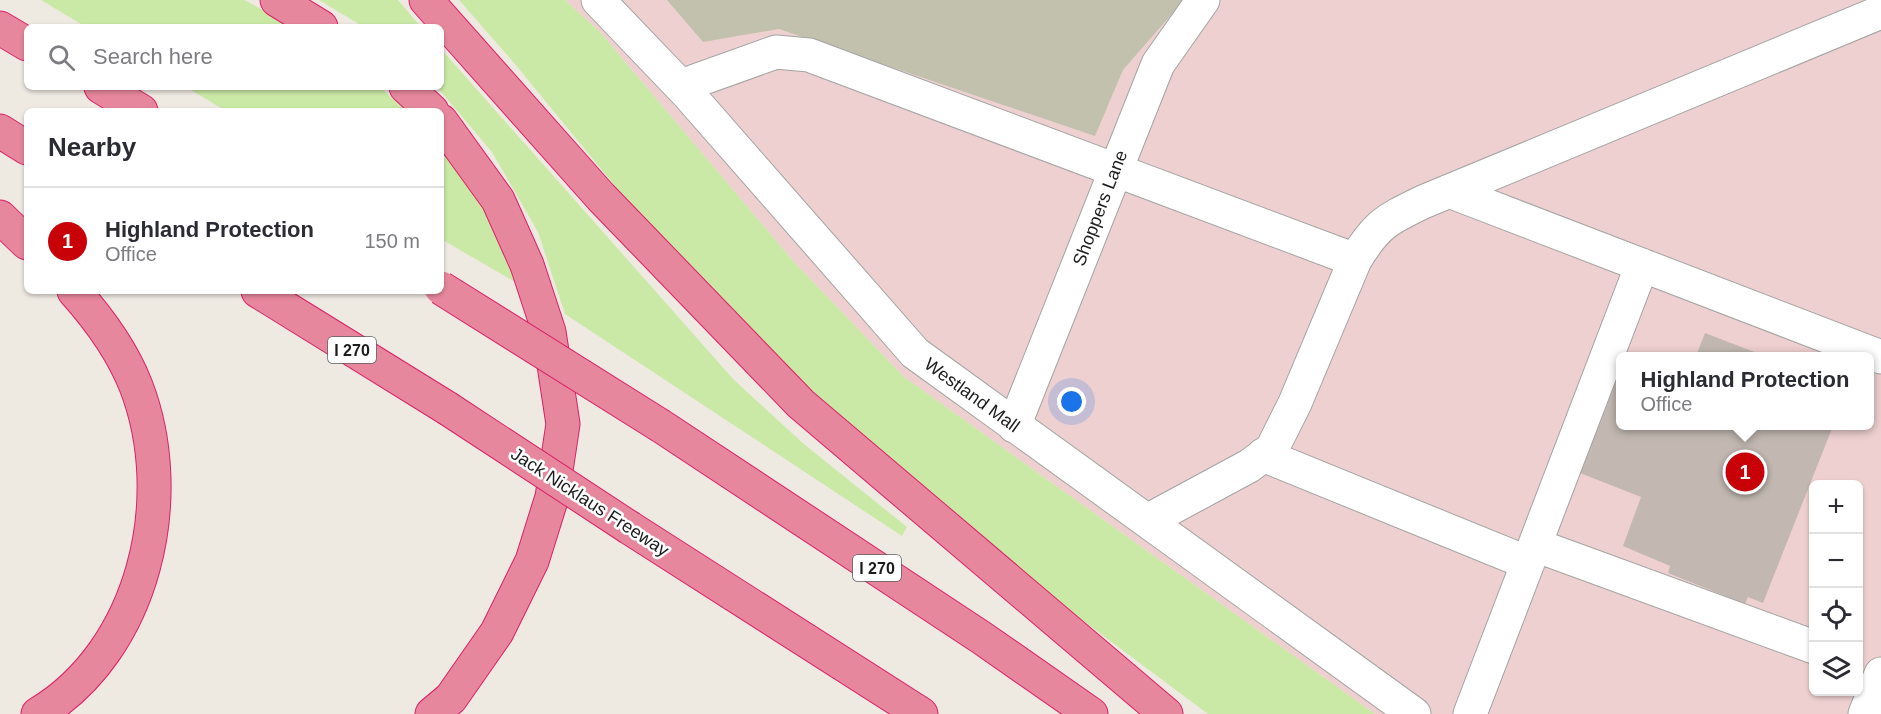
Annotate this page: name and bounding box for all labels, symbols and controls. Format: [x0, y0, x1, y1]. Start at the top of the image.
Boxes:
search box [24, 24, 444, 90]
icon: search [45, 41, 78, 74]
text: Search here [93, 44, 213, 69]
text: Nearby [48, 132, 136, 162]
street label: Shoppers Lane [1069, 147, 1131, 269]
text: Highland Protection [105, 217, 314, 242]
text: 1 [62, 230, 73, 252]
text: 150 m [364, 230, 420, 252]
text: Office [105, 243, 157, 265]
road number: I 270 [328, 337, 376, 363]
popup [1616, 352, 1874, 430]
street label: Westland Mall [921, 354, 1023, 436]
text: Highland Protection [1641, 367, 1850, 392]
your location [1057, 387, 1086, 416]
text: Office [1641, 393, 1692, 415]
street label: Jack Nicklaus Freeway [507, 443, 673, 561]
pin: 1 [1726, 450, 1764, 494]
map controls [1809, 480, 1863, 696]
button: + [1809, 480, 1863, 534]
button: − [1809, 534, 1863, 588]
road number: I 270 [853, 555, 901, 581]
button: locate [1809, 588, 1863, 642]
button: layers [1809, 642, 1863, 696]

